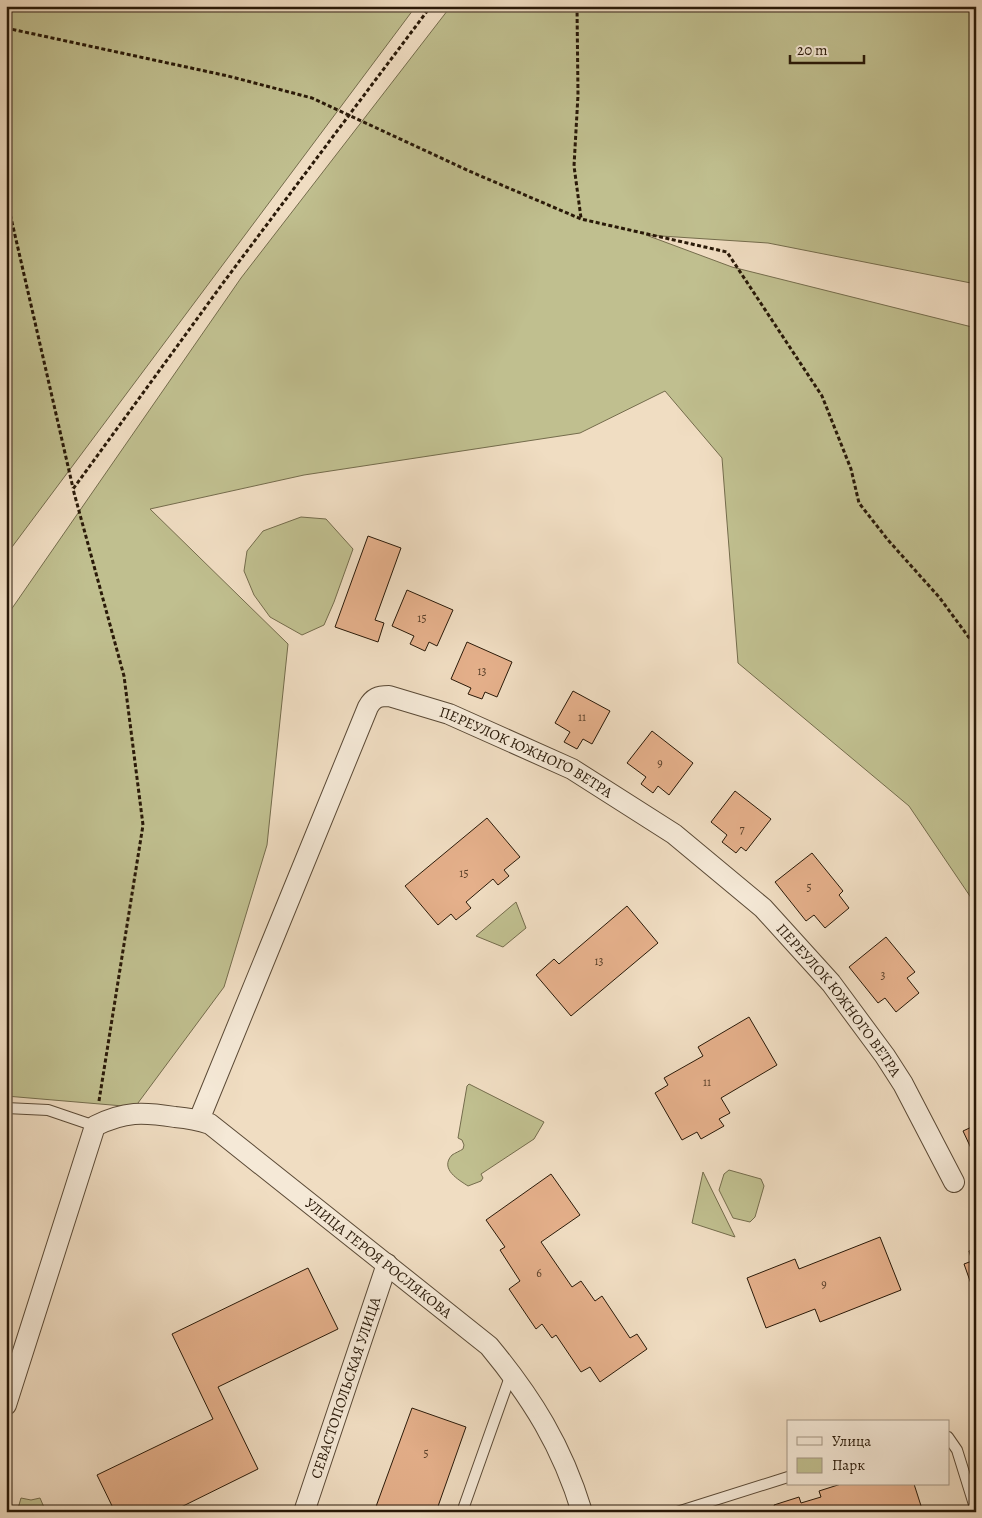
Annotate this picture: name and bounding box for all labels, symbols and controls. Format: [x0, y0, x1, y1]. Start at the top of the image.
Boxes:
scale bar [790, 32, 863, 64]
text: 20 m [797, 40, 828, 60]
house number: 15 [417, 610, 427, 626]
house number: 13 [477, 663, 487, 679]
street label: ПЕРЕУЛОК ЮЖНОГО ВЕТРА [437, 702, 617, 803]
house number: 11 [578, 709, 586, 725]
house number: 9 [657, 755, 663, 771]
house number: 7 [739, 821, 745, 837]
house number: 15 [459, 865, 469, 881]
house number: 5 [806, 879, 812, 895]
street label: ПЕРЕУЛОК ЮЖНОГО ВЕТРА [772, 919, 906, 1081]
house number: 13 [594, 953, 604, 969]
house number: 3 [881, 967, 886, 983]
house number: 11 [703, 1074, 711, 1090]
street label: УЛИЦА ГЕРОЯ РОСЛЯКОВА [301, 1193, 456, 1323]
house number: 6 [536, 1265, 542, 1281]
house number: 9 [821, 1276, 827, 1292]
street label: СЕВАСТОПОЛЬСКАЯ УЛИЦА [306, 1294, 385, 1481]
legend [787, 1420, 950, 1486]
text: Улица [832, 1431, 871, 1451]
house number: 5 [423, 1445, 429, 1461]
text: Парк [832, 1455, 865, 1475]

